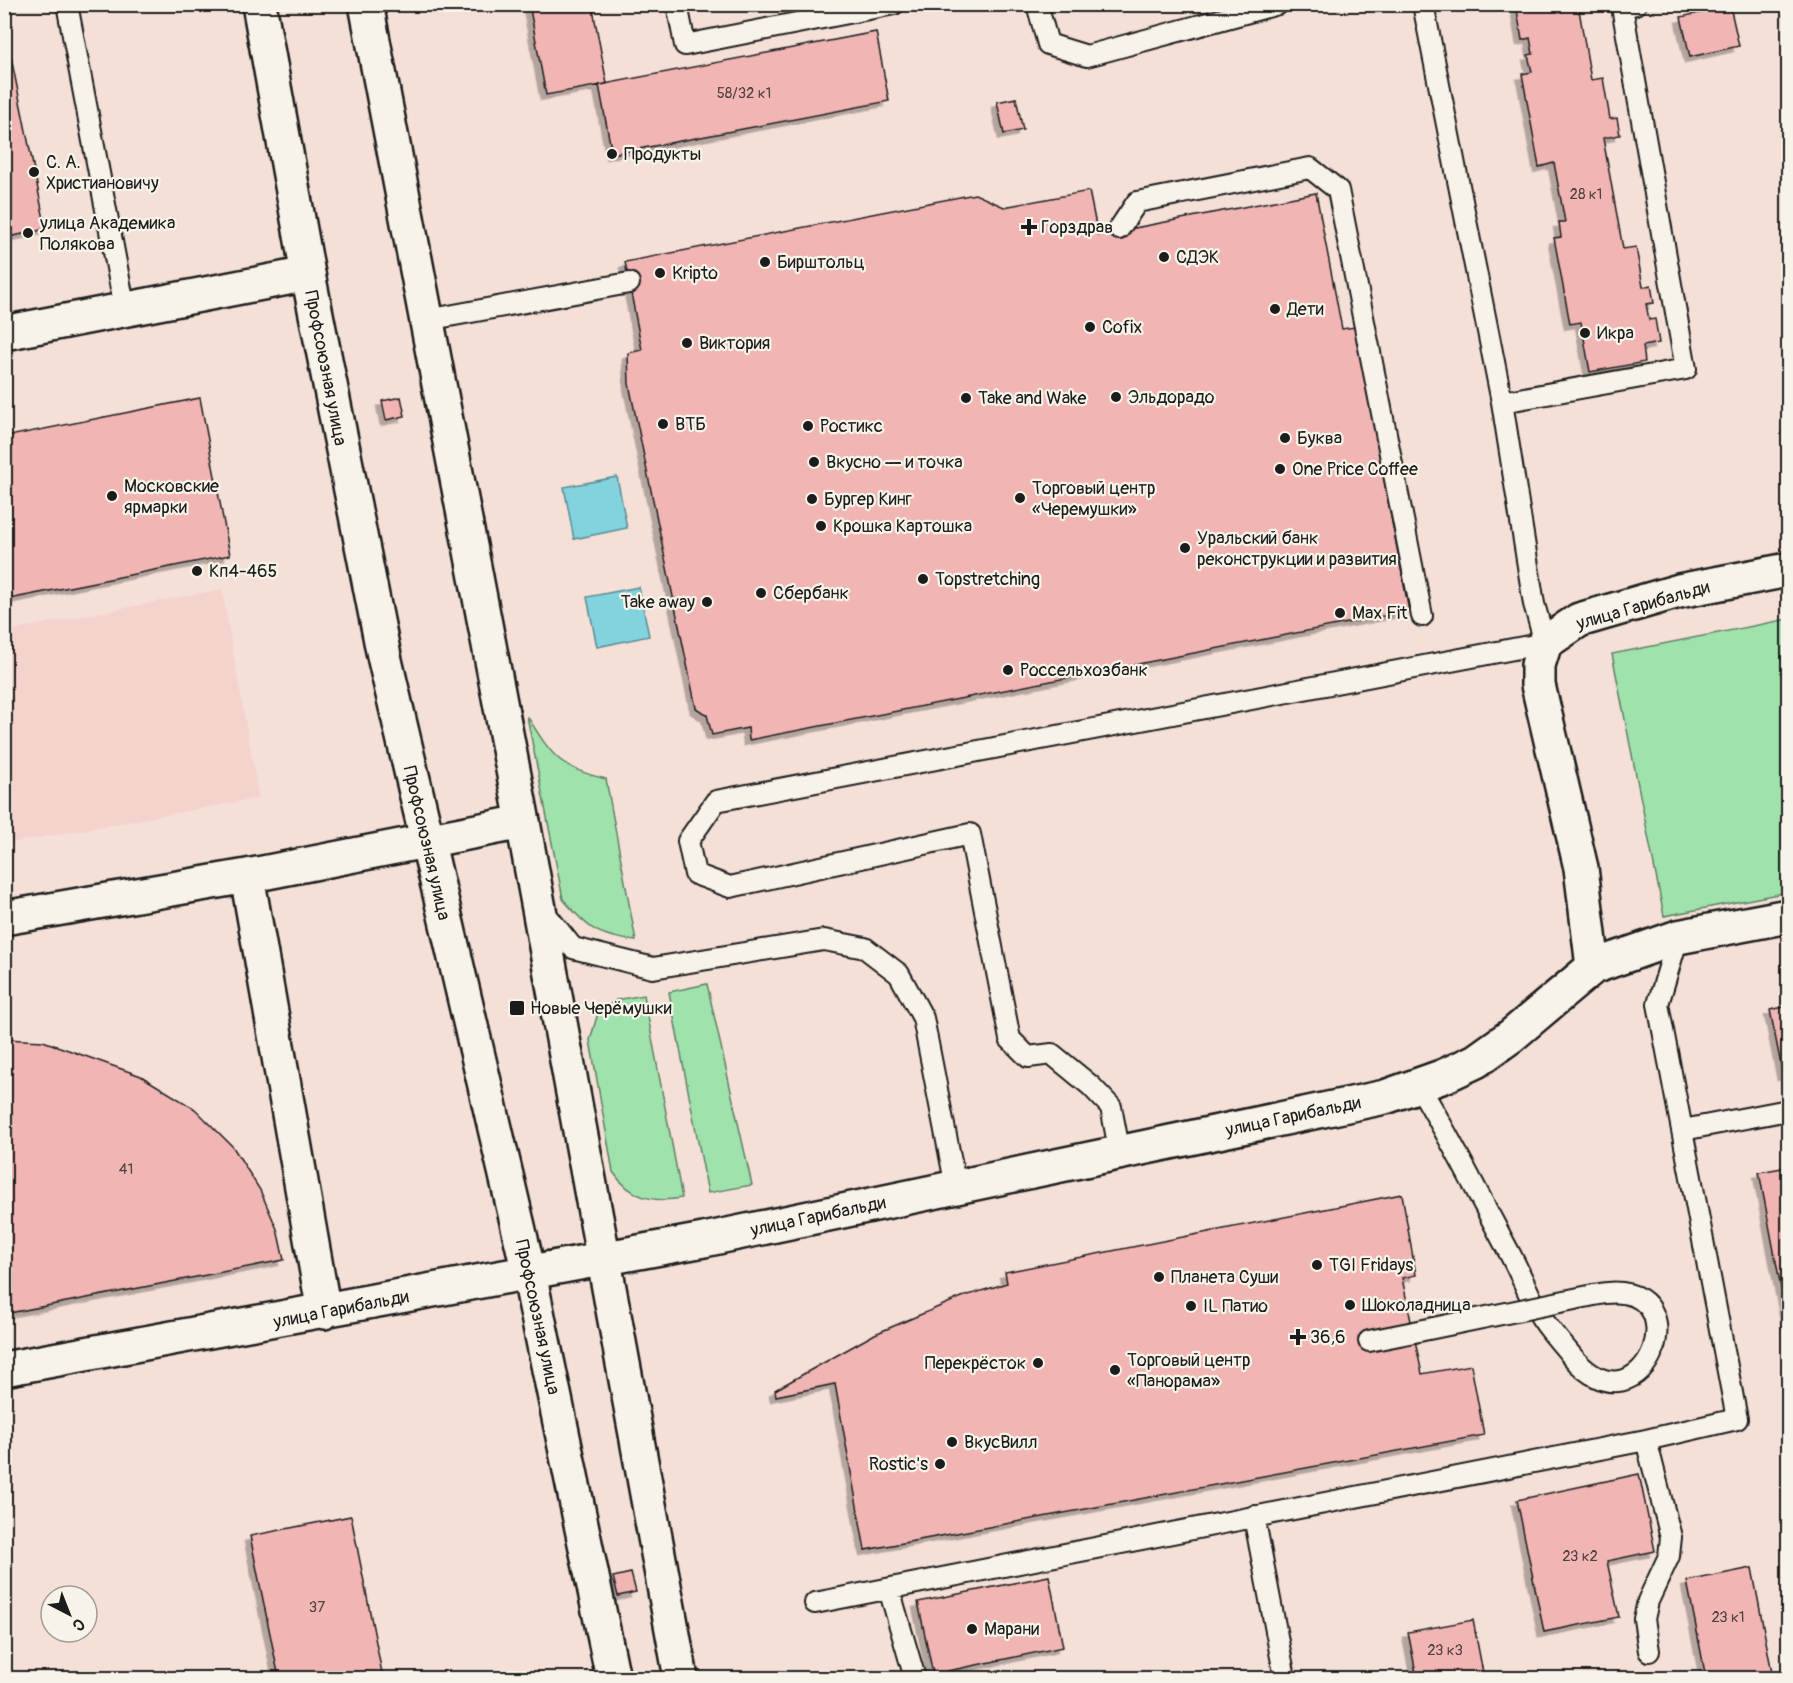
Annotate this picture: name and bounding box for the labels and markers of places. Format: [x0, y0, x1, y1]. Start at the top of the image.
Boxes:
place label: Продукты [624, 143, 701, 166]
marker: Продукты [605, 147, 619, 161]
place label: С. А. Христиановичу [46, 151, 159, 195]
marker: С. А. Христиановичу [27, 165, 41, 179]
place label: улица Академика Полякова [39, 212, 175, 256]
place label: Горздрав [1041, 216, 1113, 239]
marker: Горздрав [1022, 220, 1036, 234]
marker: улица Академика Полякова [21, 226, 35, 240]
place label: СДЭК [1176, 246, 1219, 269]
marker: СДЭК [1157, 250, 1171, 264]
place label: Бирштольц [777, 251, 865, 274]
marker: Бирштольц [758, 255, 772, 269]
place label: Kripto [672, 262, 718, 285]
marker: Kripto [653, 266, 667, 280]
place label: Дети [1286, 298, 1324, 321]
marker: Дети [1268, 302, 1282, 316]
place label: Cofix [1102, 316, 1142, 339]
marker: Cofix [1083, 320, 1097, 334]
place label: Икра [1597, 322, 1634, 345]
marker: Икра [1578, 326, 1592, 340]
place label: Виктория [699, 332, 770, 355]
marker: Виктория [680, 336, 694, 350]
place label: Эльдорадо [1128, 386, 1215, 409]
place label: Take and Wake [978, 387, 1087, 410]
marker: Эльдорадо [1109, 390, 1123, 404]
marker: Take and Wake [959, 391, 973, 405]
place label: ВТБ [675, 413, 706, 436]
place label: Ростикс [820, 415, 883, 438]
marker: ВТБ [656, 417, 670, 431]
marker: Ростикс [801, 419, 815, 433]
place label: Буква [1297, 427, 1342, 450]
marker: Буква [1278, 431, 1292, 445]
place label: Вкусно — и точка [826, 451, 963, 474]
marker: Вкусно — и точка [807, 455, 821, 469]
place label: One Price Coffee [1292, 458, 1418, 481]
marker: One Price Coffee [1273, 462, 1287, 476]
place label: Московские ярмарки [124, 475, 219, 519]
place label: Торговый центр «Черемушки» [1032, 477, 1156, 521]
place label: Бургер Кинг [824, 488, 912, 511]
marker: Московские ярмарки [105, 489, 119, 503]
marker: Торговый центр «Черемушки» [1013, 491, 1027, 505]
marker: Бургер Кинг [805, 492, 819, 506]
place label: Крошка Картошка [833, 515, 972, 538]
marker: Крошка Картошка [814, 519, 828, 533]
place label: Уральский банк реконструкции и развития [1197, 527, 1397, 571]
marker: Уральский банк реконструкции и развития [1178, 541, 1192, 555]
place label: Кп4-465 [209, 560, 277, 583]
marker: Кп4-465 [190, 564, 204, 578]
place label: Topstretching [935, 568, 1040, 591]
marker: Topstretching [916, 572, 930, 586]
place label: Сбербанк [773, 582, 849, 605]
marker: Сбербанк [754, 586, 768, 600]
place label: Take away [621, 591, 695, 614]
marker: Take away [700, 595, 714, 609]
place label: Max Fit [1352, 602, 1408, 625]
marker: Max Fit [1333, 606, 1347, 620]
place label: Россельхозбанк [1020, 659, 1148, 682]
marker: Россельхозбанк [1001, 663, 1015, 677]
place label: Новые Черёмушки [530, 997, 672, 1020]
marker: Новые Черёмушки [508, 999, 526, 1017]
place label: TGI Fridays [1329, 1254, 1413, 1277]
marker: TGI Fridays [1310, 1258, 1324, 1272]
place label: Планета Суши [1171, 1266, 1278, 1289]
marker: Планета Суши [1152, 1270, 1166, 1284]
place label: Шоколадница [1362, 1294, 1471, 1317]
place label: IL Патио [1203, 1295, 1268, 1318]
marker: Шоколадница [1343, 1298, 1357, 1312]
marker: IL Патио [1184, 1299, 1198, 1313]
place label: 36,6 [1310, 1326, 1346, 1349]
marker: 36,6 [1291, 1330, 1305, 1344]
place label: Торговый центр «Панорама» [1127, 1349, 1251, 1393]
place label: Перекрёсток [925, 1352, 1026, 1375]
marker: Перекрёсток [1031, 1356, 1045, 1370]
marker: Торговый центр «Панорама» [1108, 1363, 1122, 1377]
place label: ВкусВилл [964, 1431, 1037, 1454]
marker: ВкусВилл [945, 1435, 959, 1449]
place label: Rostic's [869, 1453, 928, 1476]
marker: Rostic's [933, 1457, 947, 1471]
place label: Марани [984, 1618, 1039, 1641]
marker: Марани [965, 1622, 979, 1636]

